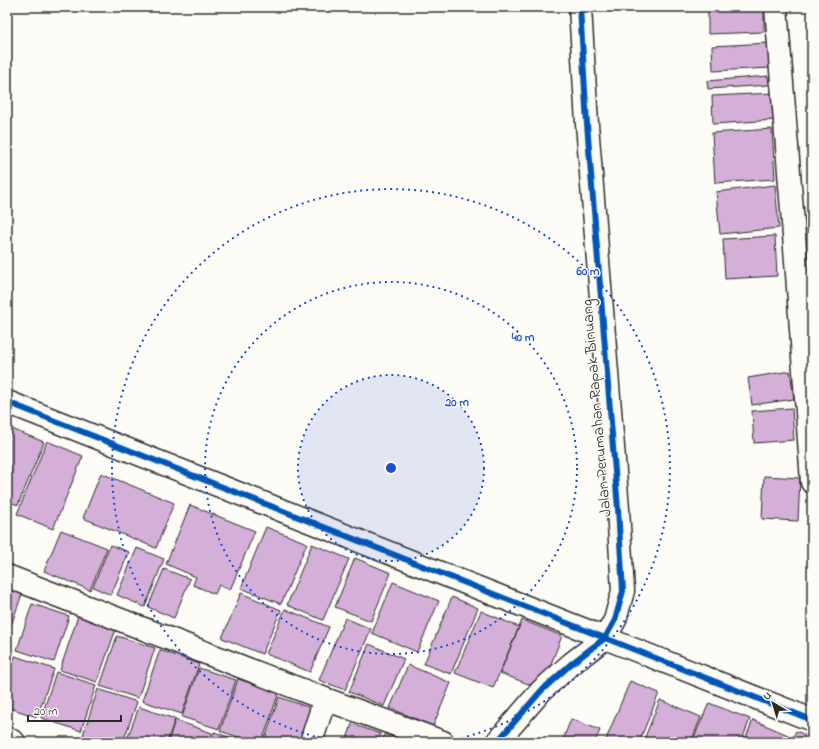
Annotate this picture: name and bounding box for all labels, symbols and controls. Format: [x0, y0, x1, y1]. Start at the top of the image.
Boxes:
text: 60 m [576, 263, 600, 281]
street label: Jalan Perumahan Rapak Binuang [576, 298, 618, 518]
text: 40 m [511, 329, 535, 347]
text: 20 m [444, 394, 469, 412]
centre of rings [384, 461, 398, 475]
north arrow [753, 683, 793, 723]
text: U [760, 687, 775, 704]
scale bar [28, 697, 121, 723]
text: 20 m [34, 703, 57, 721]

